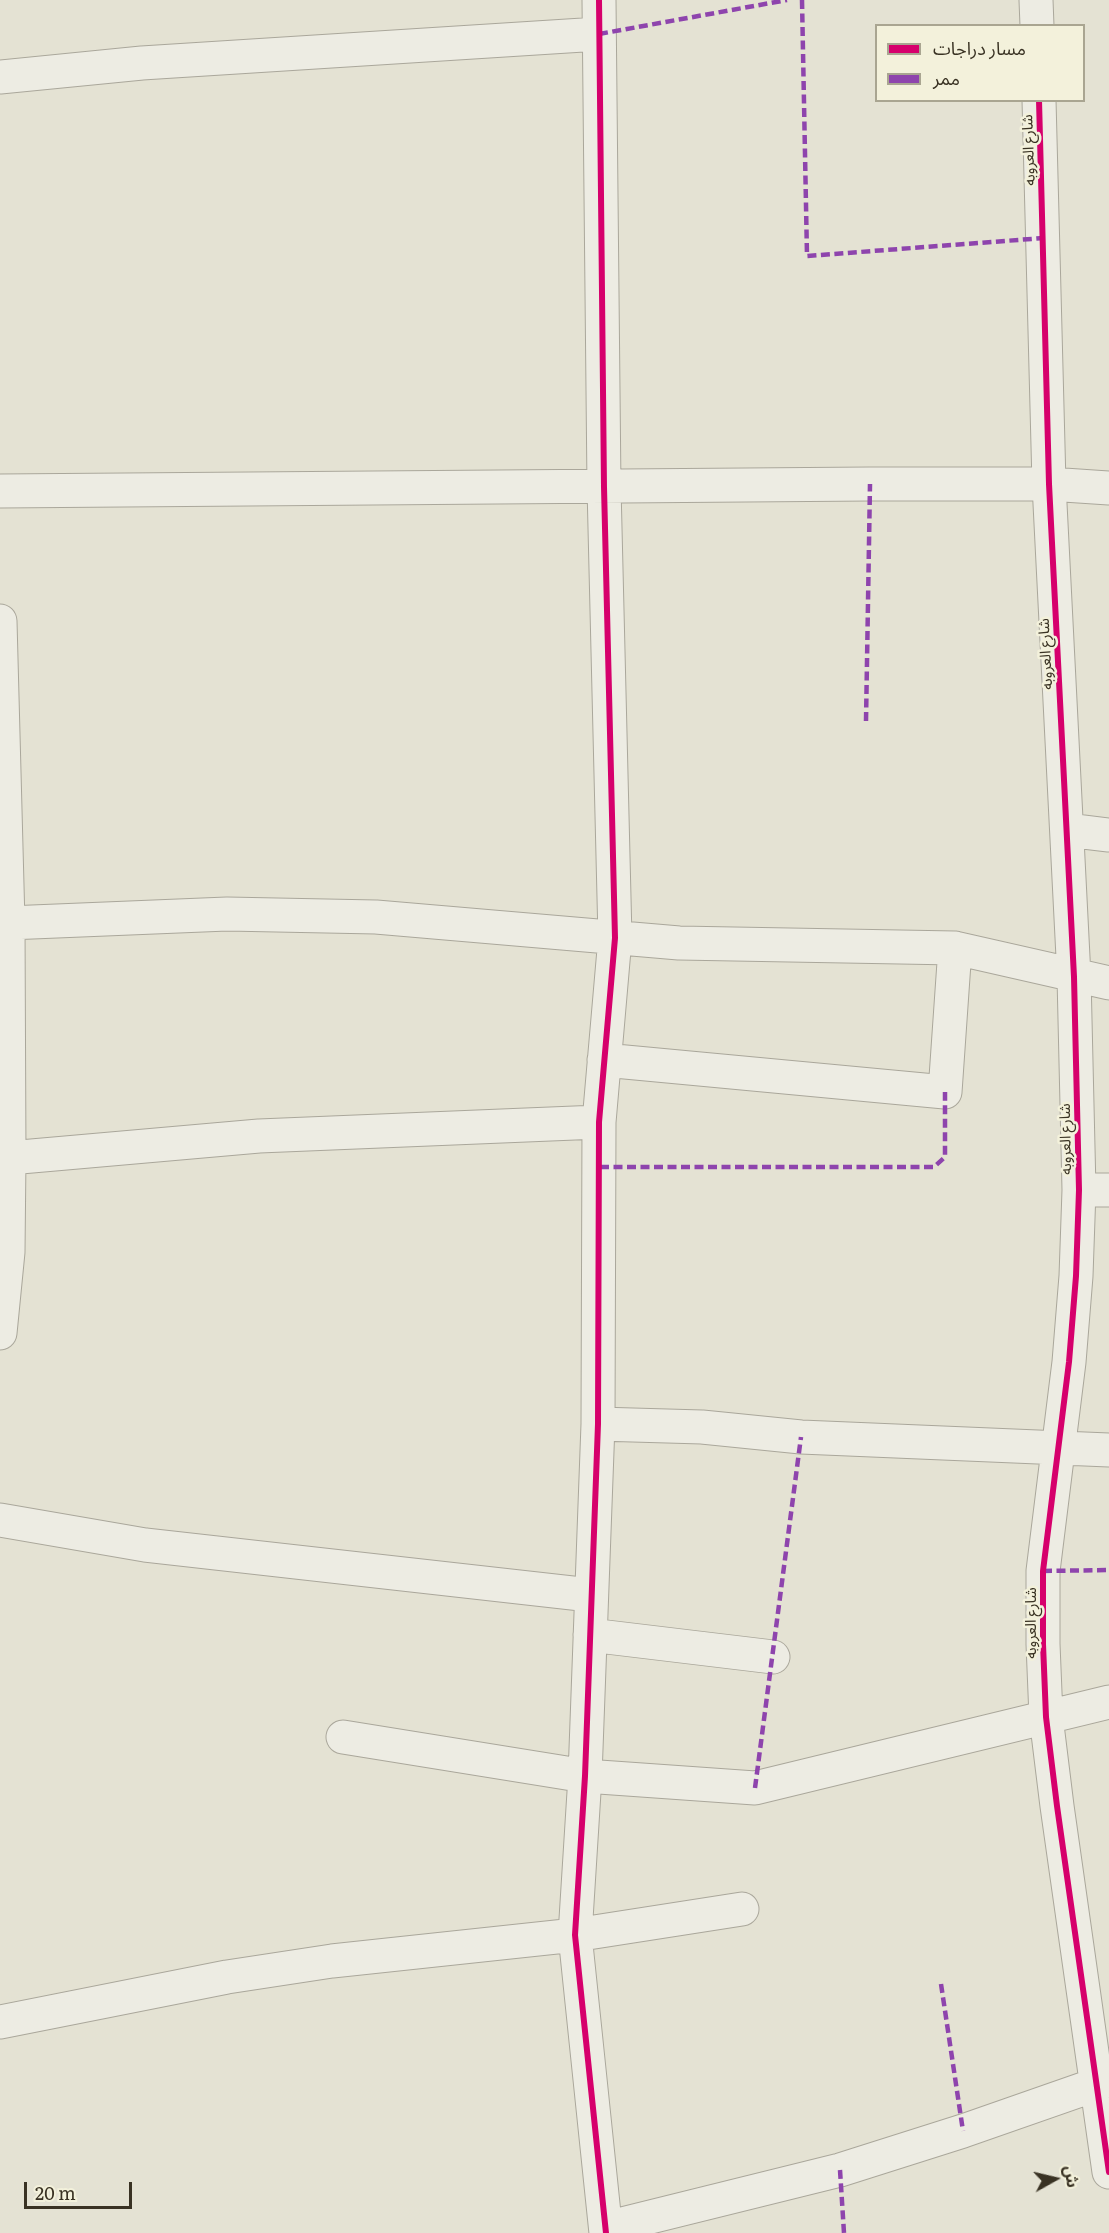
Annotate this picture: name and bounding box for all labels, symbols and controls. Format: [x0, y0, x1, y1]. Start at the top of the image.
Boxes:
legend [875, 24, 1085, 102]
text: مسار دراجات [933, 34, 1026, 61]
text: ممر [933, 64, 960, 91]
street label: شارع العروبه [1019, 114, 1039, 186]
street label: شارع العروبه [1035, 618, 1057, 690]
street label: شارع العروبه [1056, 1103, 1076, 1175]
street label: شارع العروبه [1023, 1587, 1041, 1659]
north arrow [1025, 2149, 1085, 2209]
text: ش [1059, 2164, 1086, 2189]
scale bar [27, 2170, 135, 2208]
text: 20 m [35, 2179, 76, 2206]

